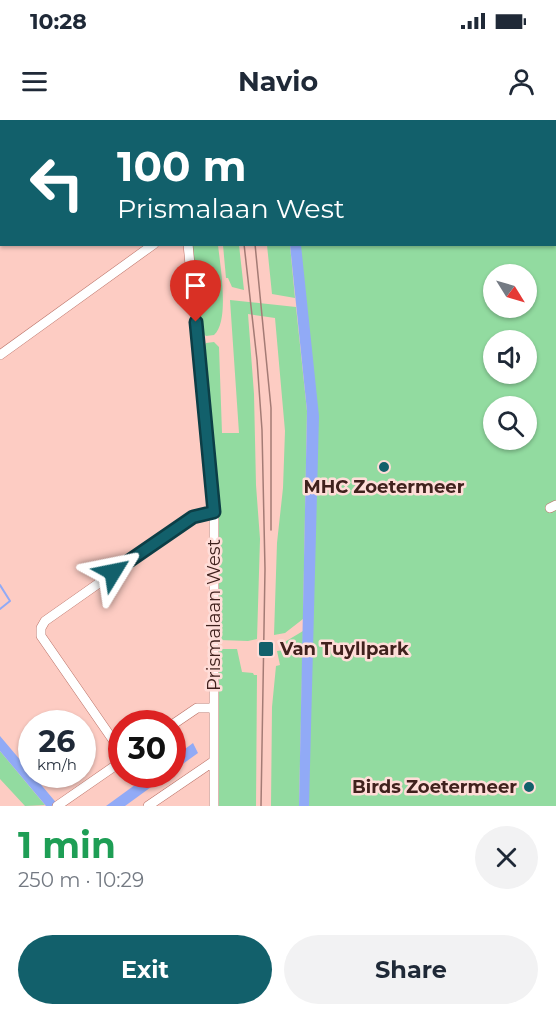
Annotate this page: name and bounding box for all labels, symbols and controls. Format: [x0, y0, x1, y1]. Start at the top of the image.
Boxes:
text: 10:28 [30, 8, 87, 35]
icon: menu [18, 65, 51, 98]
text: Navio [238, 65, 318, 98]
icon: person [505, 65, 538, 98]
text: 100 m [117, 140, 246, 192]
icon: left [18, 144, 96, 222]
text: Prismalaan West [117, 192, 345, 225]
pin [170, 260, 221, 322]
north arrow [483, 264, 537, 318]
map controls [483, 264, 537, 450]
icon: arrive [179, 269, 212, 302]
button: sound [483, 330, 537, 384]
button: search [483, 396, 537, 450]
marker: MHC Zoetermeer [377, 460, 391, 474]
place label: MHC Zoetermeer [304, 476, 465, 498]
street label: Prismalaan West [203, 539, 225, 691]
position arrow [81, 540, 145, 604]
place label: Van Tuyllpark [279, 638, 409, 660]
marker: Van Tuyllpark [257, 640, 275, 658]
speed limit sign: 30 [108, 710, 186, 788]
text: 26 [39, 723, 75, 760]
text: km/h [37, 755, 77, 774]
place label: Birds Zoetermeer [352, 776, 517, 798]
marker: Birds Zoetermeer [522, 780, 536, 794]
text: 1 min [18, 823, 116, 867]
button: close [475, 826, 538, 889]
text: 250 m · 10:29 [18, 868, 144, 892]
button: Exit [18, 935, 272, 1004]
button: Share [284, 935, 538, 1004]

